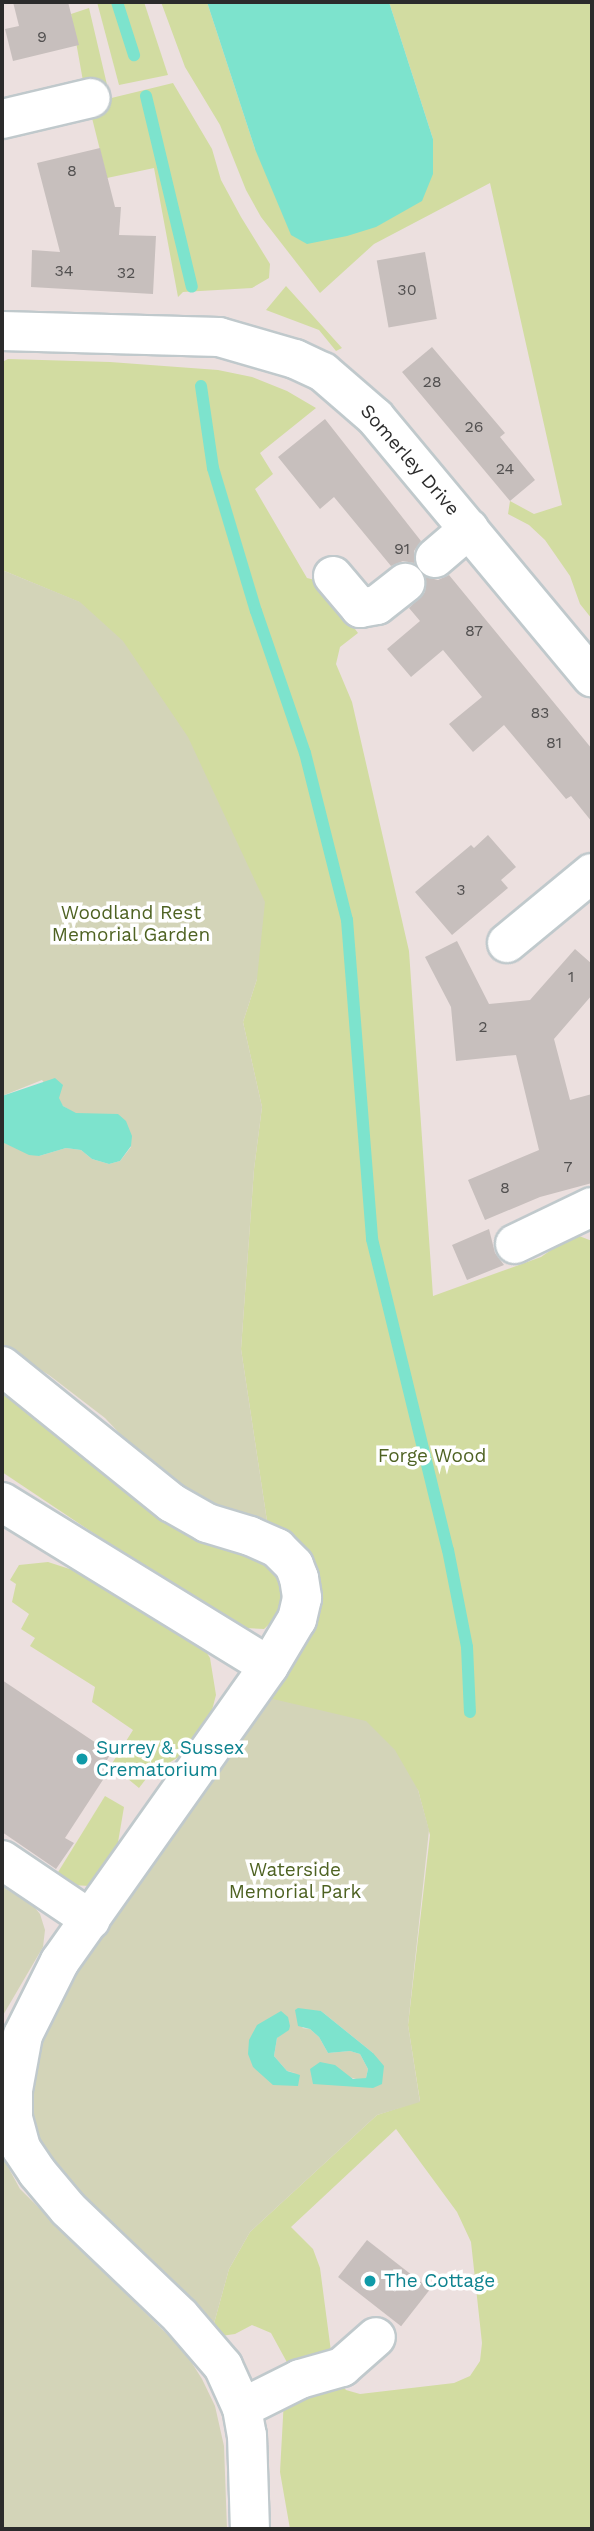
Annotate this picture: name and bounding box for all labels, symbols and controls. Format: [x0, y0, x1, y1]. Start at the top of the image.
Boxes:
house number: 9 [37, 27, 47, 47]
house number: 8 [67, 161, 77, 181]
house number: 34 [54, 261, 74, 281]
house number: 32 [117, 263, 135, 283]
house number: 30 [397, 280, 417, 300]
house number: 28 [422, 372, 442, 392]
street label: Somerley Drive [355, 400, 465, 520]
house number: 26 [464, 417, 484, 437]
house number: 24 [496, 459, 514, 479]
house number: 91 [394, 539, 410, 559]
house number: 87 [465, 621, 483, 641]
house number: 83 [531, 703, 549, 723]
house number: 81 [546, 733, 562, 753]
house number: 3 [456, 880, 466, 900]
park label: Woodland Rest Memorial Garden [52, 902, 210, 946]
house number: 1 [568, 967, 574, 987]
house number: 2 [478, 1017, 488, 1037]
house number: 7 [564, 1157, 572, 1177]
house number: 8 [500, 1178, 510, 1198]
park label: Forge Wood [377, 1445, 487, 1467]
place label: Surrey & Sussex Crematorium [96, 1737, 245, 1781]
marker: Surrey & Sussex Crematorium [74, 1751, 90, 1767]
park label: Waterside Memorial Park [228, 1859, 362, 1903]
place label: The Cottage [384, 2270, 495, 2292]
marker: The Cottage [362, 2273, 378, 2289]

